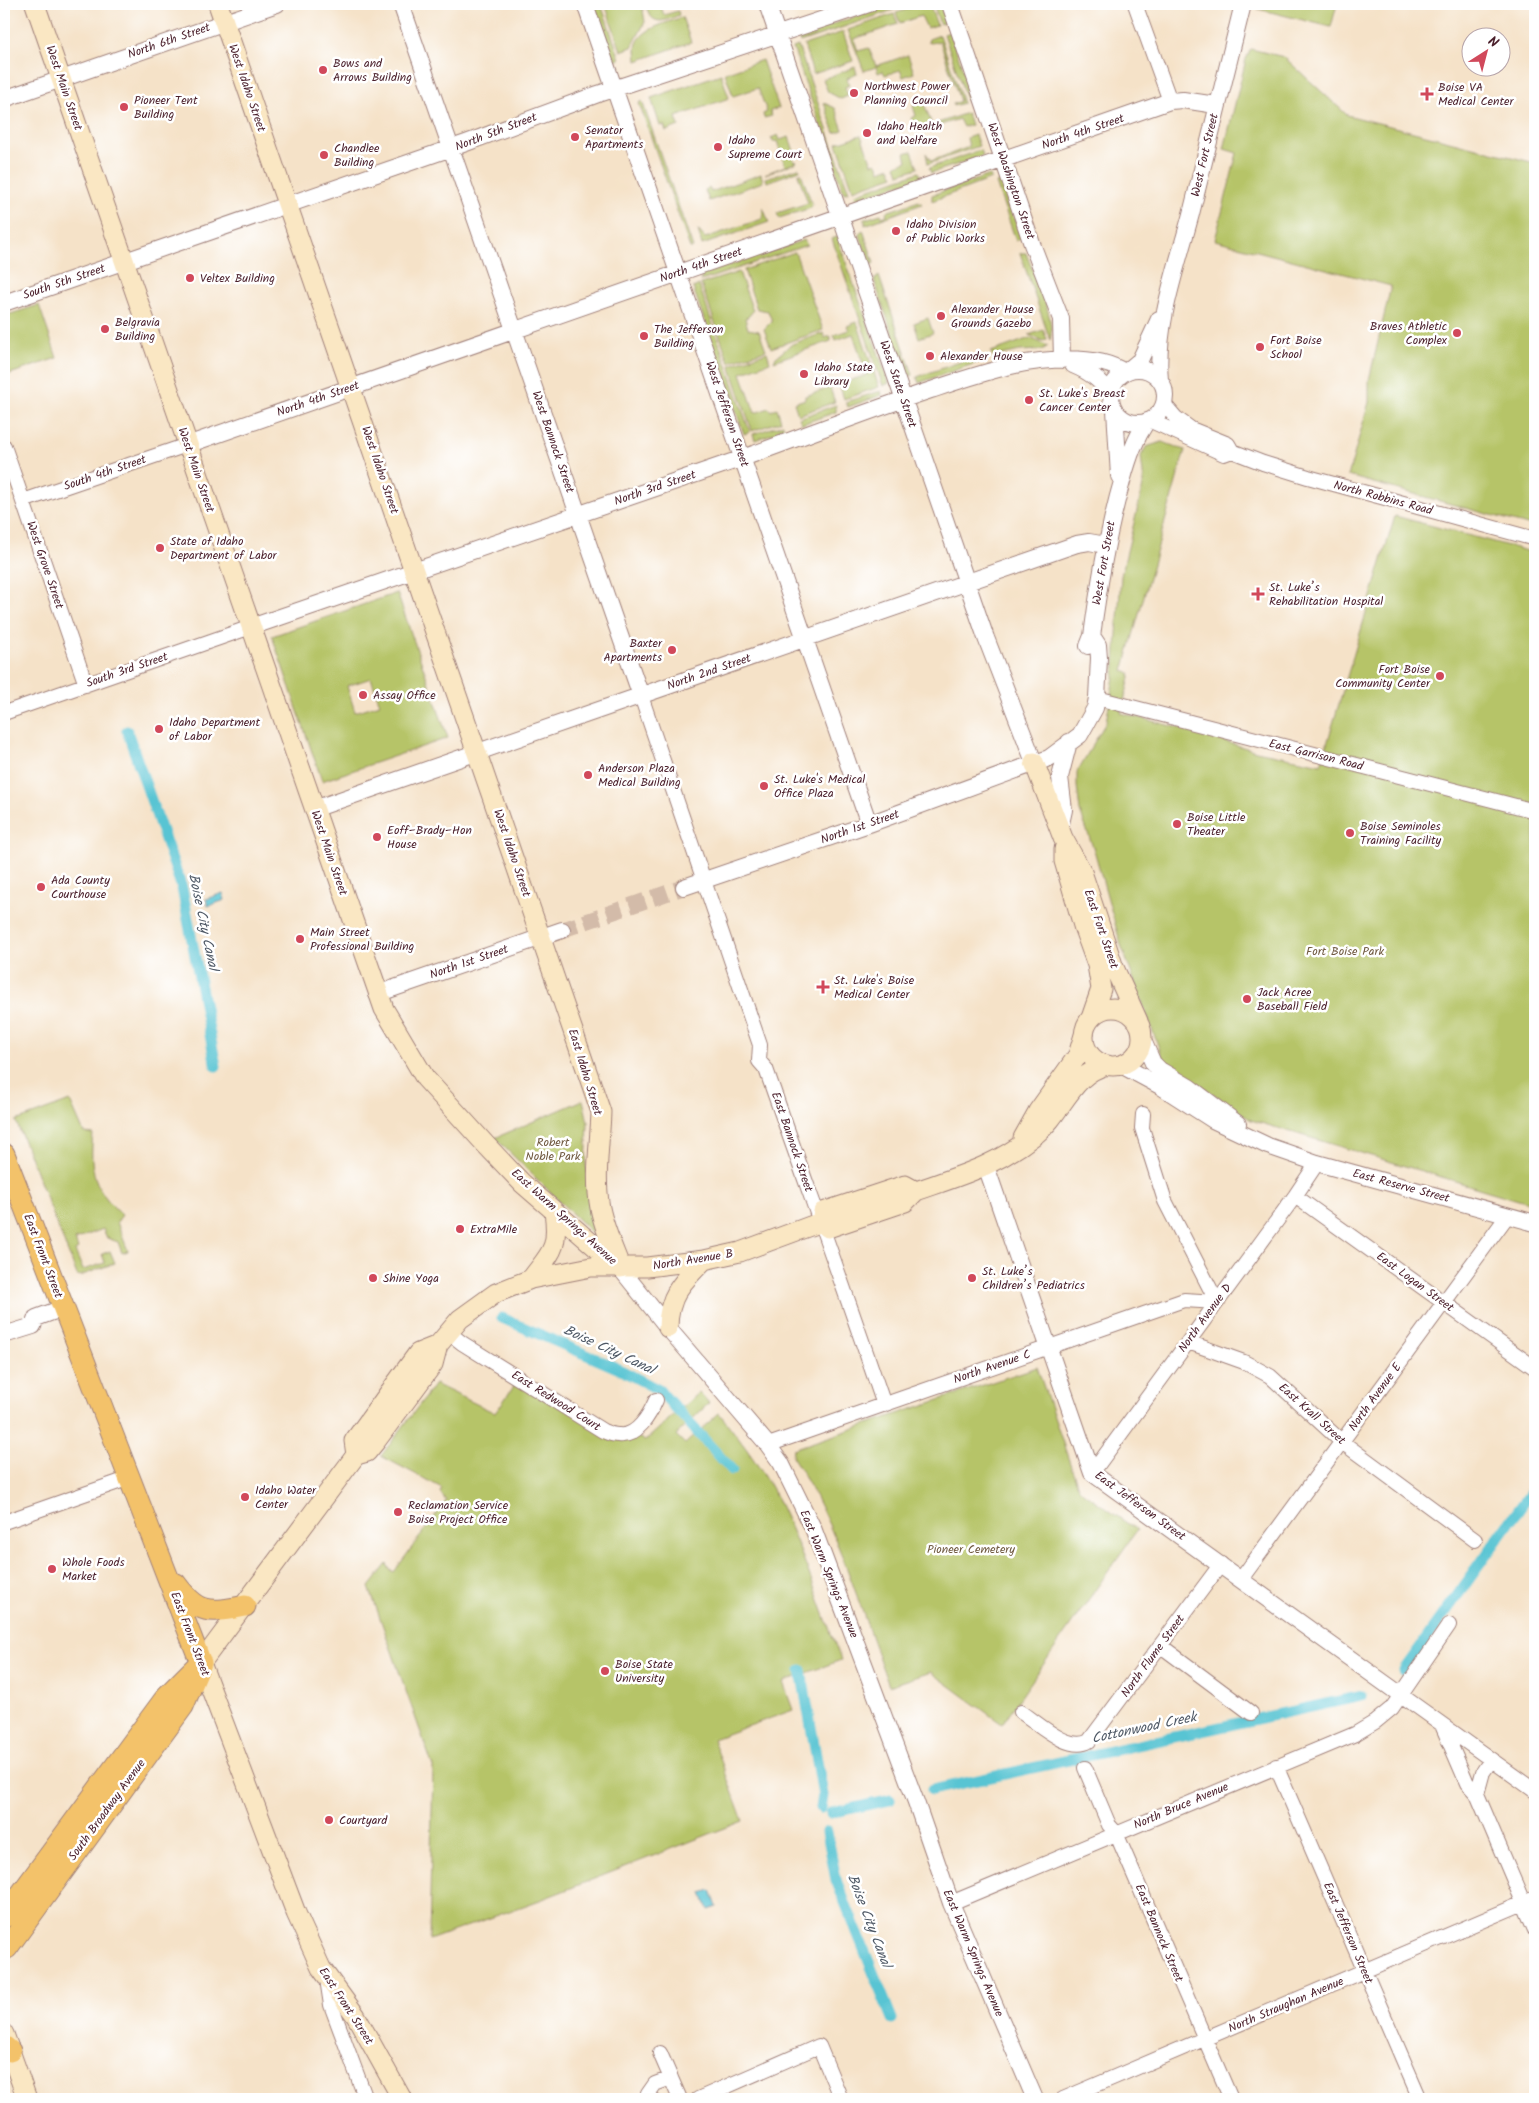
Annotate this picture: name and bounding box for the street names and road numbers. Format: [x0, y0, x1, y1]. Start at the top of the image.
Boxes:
street label: North 6th Street [125, 18, 213, 64]
street label: West Idaho Street [223, 42, 271, 135]
street label: West Main Street [41, 43, 88, 133]
street label: North 5th Street [452, 108, 540, 156]
street label: North 4th Street [1039, 109, 1127, 155]
street label: West Fort Street [1186, 111, 1224, 199]
street label: West Washington Street [982, 120, 1040, 242]
street label: North 4th Street [657, 242, 745, 288]
street label: South 5th Street [20, 259, 108, 305]
street label: West State Street [874, 338, 922, 431]
street label: West Jefferson Street [700, 358, 754, 470]
street label: North 4th Street [274, 376, 362, 422]
street label: West Bannock Street [527, 388, 580, 496]
street label: West Idaho Street [356, 424, 404, 517]
street label: West Main Street [173, 425, 220, 515]
street label: South 4th Street [61, 450, 149, 496]
street label: North 3rd Street [611, 465, 699, 511]
street label: North Robbins Road [1331, 476, 1436, 521]
street label: West Grove Street [21, 519, 69, 612]
street label: West Fort Street [1087, 519, 1121, 606]
street label: South 3rd Street [83, 647, 171, 693]
street label: North 2nd Street [664, 649, 754, 695]
street label: East Garrison Road [1267, 734, 1366, 776]
street label: North 1st Street [818, 805, 902, 849]
street label: West Idaho Street [488, 807, 536, 900]
street label: West Main Street [306, 808, 353, 898]
street label: East Fort Street [1079, 887, 1124, 972]
street label: North 1st Street [427, 940, 511, 984]
street label: East Idaho Street [563, 1026, 607, 1118]
street label: East Bannock Street [766, 1089, 818, 1195]
street label: East Warm Springs Avenue [507, 1164, 622, 1270]
street label: East Reserve Street [1350, 1164, 1452, 1208]
street label: East Front Street [18, 1211, 68, 1301]
street label: North Avenue B [651, 1244, 735, 1276]
street label: East Logan Street [1372, 1247, 1458, 1317]
street label: North Avenue D [1173, 1279, 1237, 1356]
street label: North Avenue C [951, 1345, 1033, 1389]
street label: North Avenue E [1344, 1358, 1407, 1435]
street label: East Redwood Court [508, 1366, 605, 1436]
street label: East Krall Street [1274, 1378, 1350, 1450]
street label: East Jefferson Street [1090, 1466, 1190, 1546]
street label: East Warm Springs Avenue [795, 1507, 864, 1642]
street label: East Front Street [165, 1589, 215, 1679]
street label: North Flume Street [1116, 1610, 1190, 1701]
street label: South Broadway Avenue [64, 1755, 151, 1865]
street label: North Bruce Avenue [1130, 1777, 1232, 1835]
street label: East Jefferson Street [1318, 1879, 1378, 1987]
street label: East Bannock Street [1130, 1881, 1188, 1985]
street label: East Warm Springs Avenue [938, 1886, 1009, 2020]
street label: East Front Street [314, 1963, 378, 2049]
street label: North Straughan Avenue [1225, 1972, 1347, 2038]

